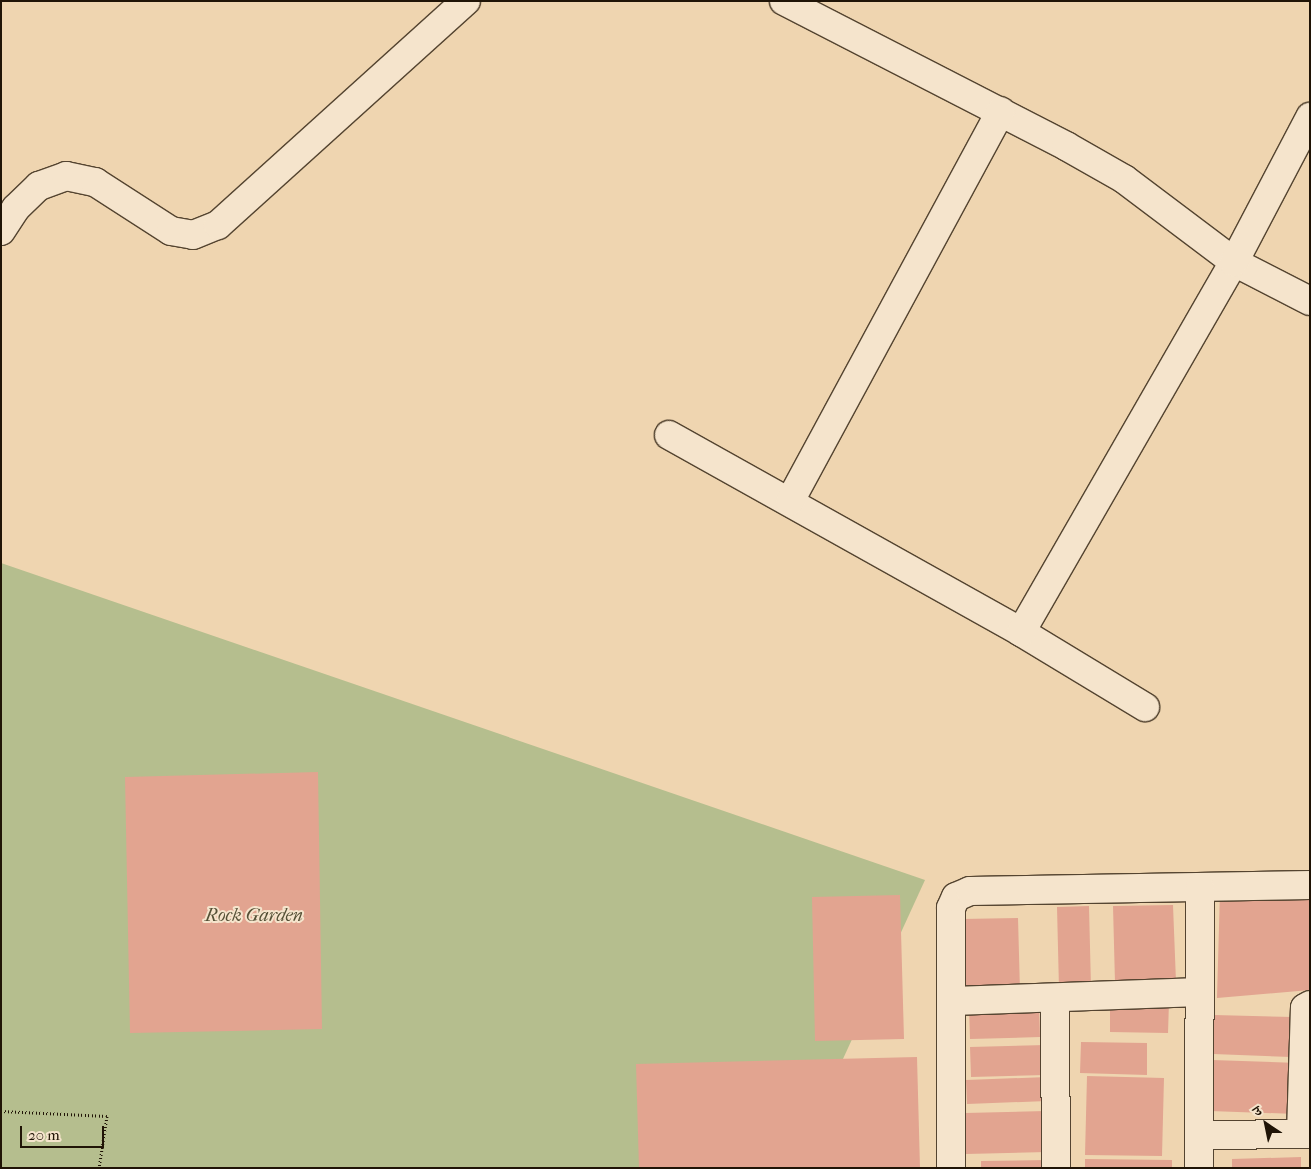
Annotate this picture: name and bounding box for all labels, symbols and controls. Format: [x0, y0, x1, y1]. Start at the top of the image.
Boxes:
park label: Rock Garden [205, 905, 303, 927]
north arrow [1241, 1099, 1291, 1149]
text: उ [1250, 1102, 1265, 1120]
scale bar [22, 1116, 106, 1148]
text: 20 m [28, 1126, 60, 1144]

